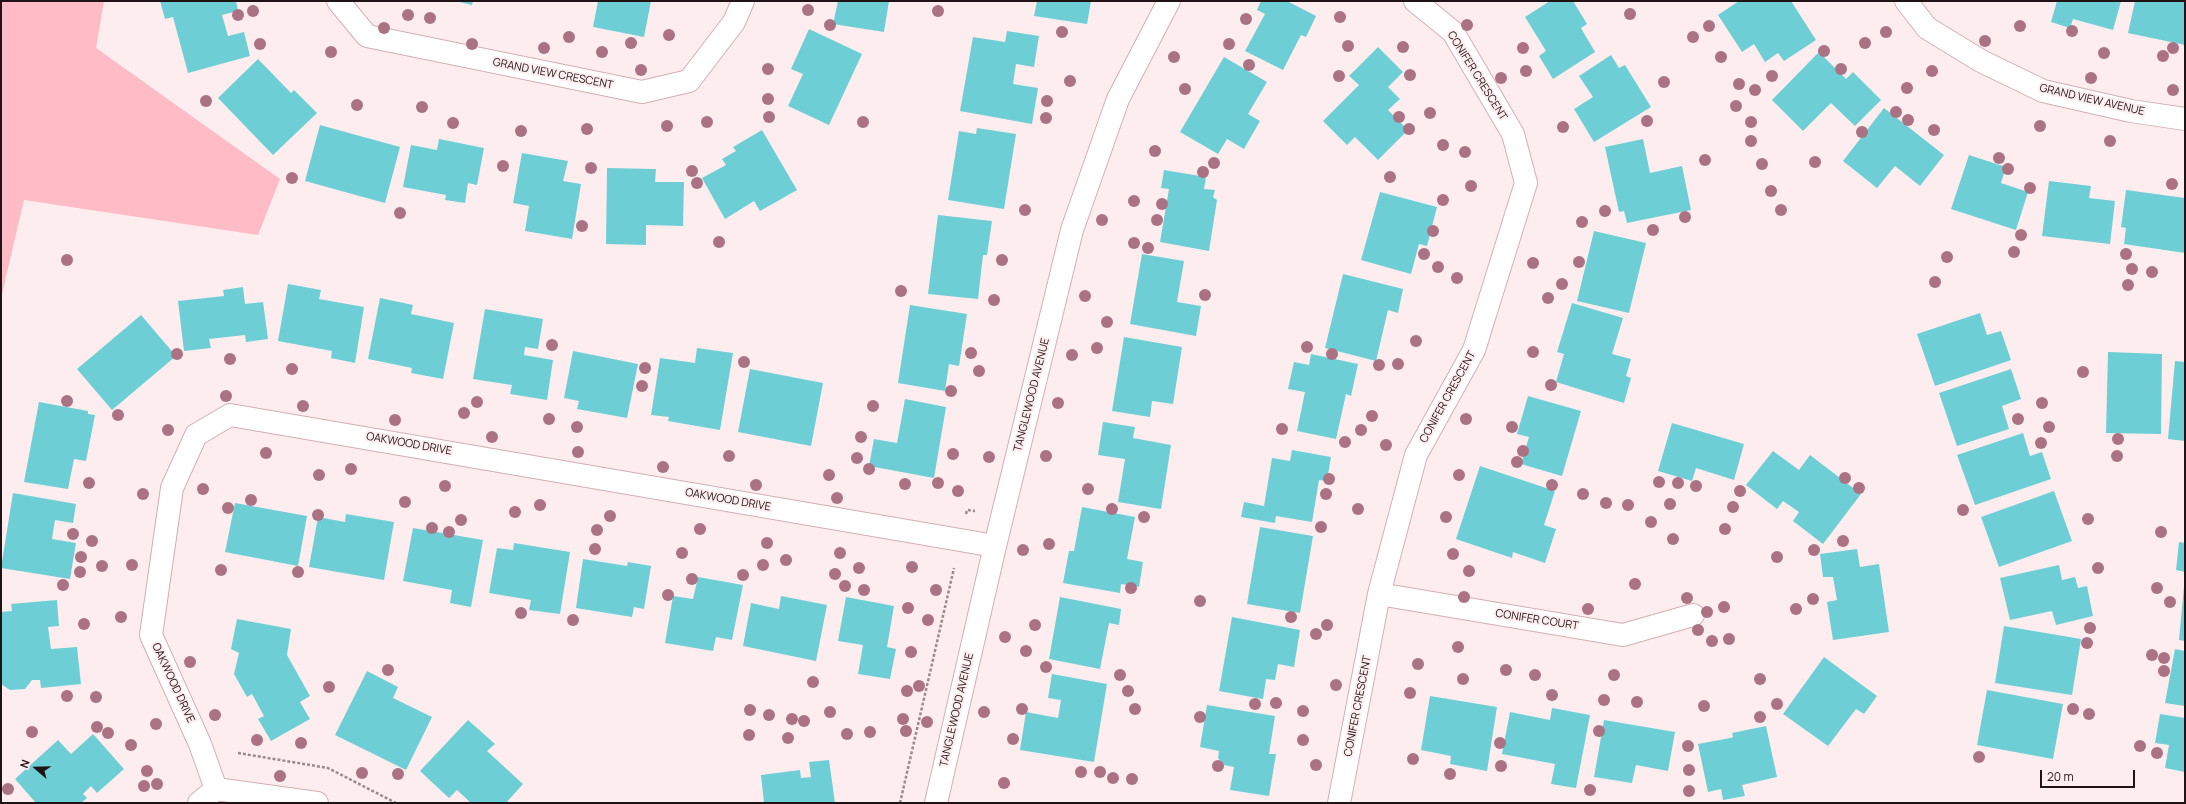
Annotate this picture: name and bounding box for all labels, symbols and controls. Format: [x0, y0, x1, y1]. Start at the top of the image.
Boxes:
street label: CONIFER CRESCENT [1444, 29, 1510, 123]
street label: GRAND VIEW CRESCENT [492, 56, 614, 92]
street label: GRAND VIEW AVENUE [2038, 81, 2146, 119]
street label: TANGLEWOOD AVENUE [1011, 337, 1053, 453]
street label: CONIFER CRESCENT [1417, 349, 1479, 445]
street label: OAKWOOD DRIVE [365, 430, 453, 458]
street label: OAKWOOD DRIVE [684, 486, 772, 514]
street label: CONIFER COURT [1495, 607, 1579, 633]
street label: OAKWOOD DRIVE [149, 641, 197, 725]
street label: TANGLEWOOD AVENUE [937, 652, 977, 768]
street label: CONIFER CRESCENT [1342, 654, 1374, 758]
north arrow [16, 748, 56, 788]
text: N [16, 757, 33, 770]
scale bar [2042, 762, 2137, 788]
text: 20 m [2047, 768, 2074, 785]

